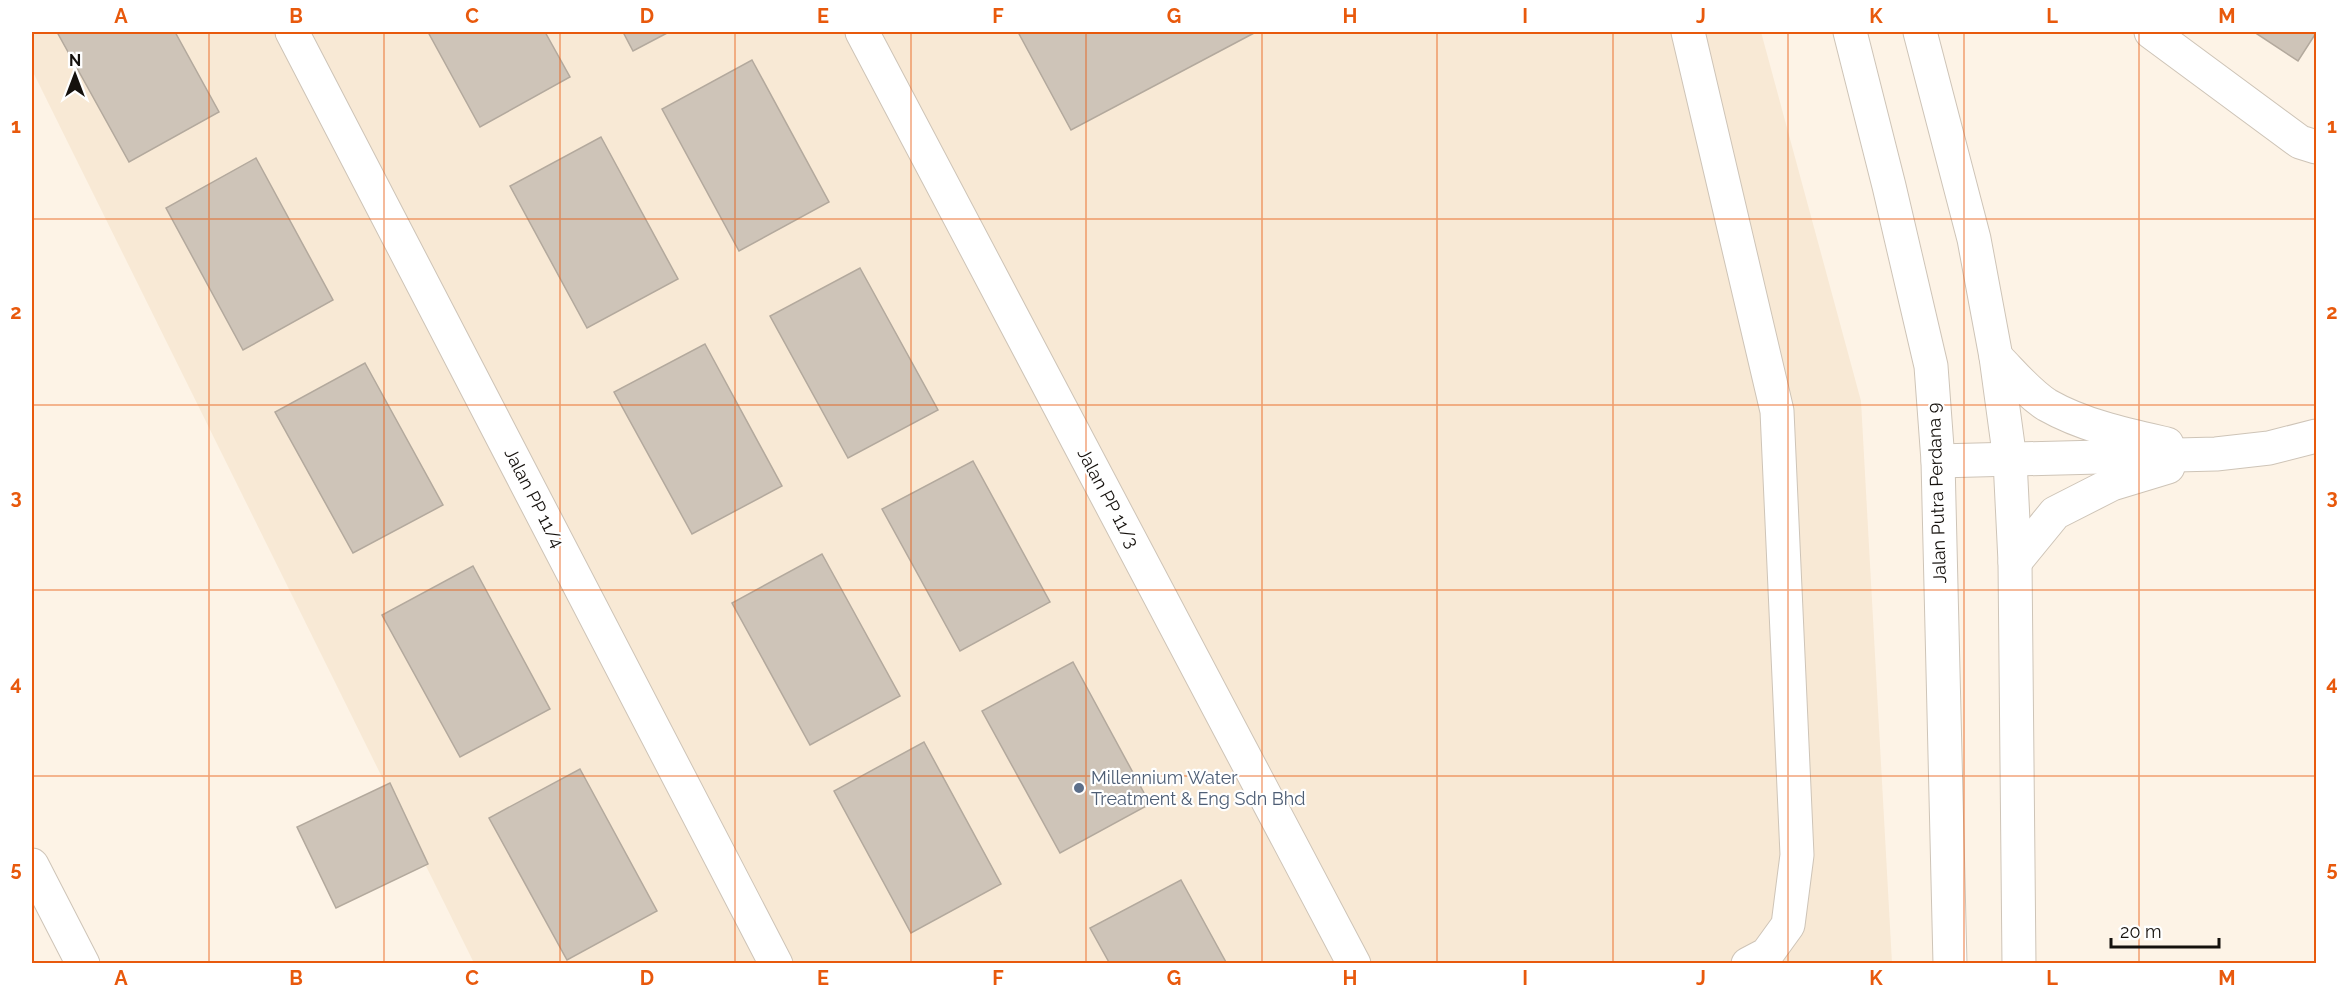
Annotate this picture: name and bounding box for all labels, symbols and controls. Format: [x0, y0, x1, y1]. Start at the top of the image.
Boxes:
text: A [114, 4, 128, 28]
text: B [289, 4, 303, 28]
text: C [465, 4, 479, 28]
text: D [640, 4, 654, 28]
text: E [817, 4, 829, 28]
text: F [992, 4, 1004, 28]
text: G [1167, 4, 1181, 28]
text: H [1343, 4, 1357, 28]
text: I [1522, 4, 1528, 28]
text: J [1696, 4, 1706, 28]
text: K [1869, 4, 1883, 28]
text: L [2046, 4, 2058, 28]
text: M [2218, 4, 2236, 28]
north arrow [45, 45, 105, 105]
text: N [69, 51, 81, 70]
text: 1 [11, 114, 21, 138]
text: 1 [2327, 114, 2337, 138]
text: 2 [10, 300, 22, 324]
text: 2 [2326, 300, 2338, 324]
street label: Jalan Putra Perdana 9 [1923, 402, 1950, 584]
street label: Jalan PP 11/4 [500, 444, 569, 551]
street label: Jalan PP 11/3 [1073, 444, 1144, 551]
text: 3 [10, 485, 22, 509]
text: 3 [2326, 485, 2338, 509]
text: 4 [10, 671, 22, 695]
text: 4 [2326, 671, 2338, 695]
place label: Millennium Water Treatment & Eng Sdn Bhd [1091, 767, 1305, 809]
marker: Millennium Water Treatment & Eng Sdn Bhd [1072, 781, 1086, 795]
text: 5 [10, 857, 22, 881]
text: 5 [2326, 857, 2338, 881]
scale bar [2111, 911, 2219, 949]
text: 20 m [2120, 921, 2162, 942]
text: A [114, 966, 128, 990]
text: B [289, 966, 303, 990]
text: C [465, 966, 479, 990]
text: D [640, 966, 654, 990]
text: E [817, 966, 829, 990]
text: F [992, 966, 1004, 990]
text: G [1167, 966, 1181, 990]
text: H [1343, 966, 1357, 990]
text: I [1522, 966, 1528, 990]
text: J [1696, 966, 1706, 990]
text: K [1869, 966, 1883, 990]
text: L [2046, 966, 2058, 990]
text: M [2218, 966, 2236, 990]

